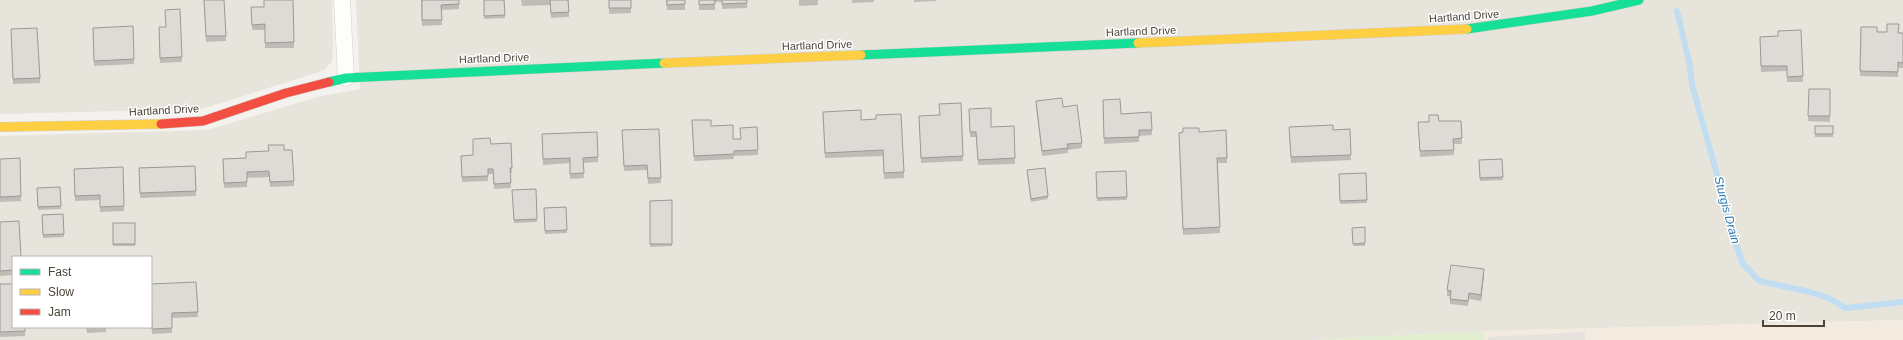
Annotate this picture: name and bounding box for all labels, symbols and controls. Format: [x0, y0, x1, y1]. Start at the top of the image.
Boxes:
street label: Hartland Drive [1429, 8, 1499, 24]
street label: Hartland Drive [1106, 24, 1176, 38]
street label: Hartland Drive [782, 38, 852, 52]
street label: Hartland Drive [459, 51, 529, 65]
street label: Hartland Drive [129, 102, 199, 118]
water label: Sturgis Drain [1711, 175, 1743, 246]
legend [12, 256, 152, 328]
text: Fast [48, 265, 72, 279]
text: Slow [48, 285, 74, 299]
scale bar [1763, 302, 1824, 328]
text: Jam [48, 305, 71, 319]
text: 20 m [1769, 309, 1796, 323]

